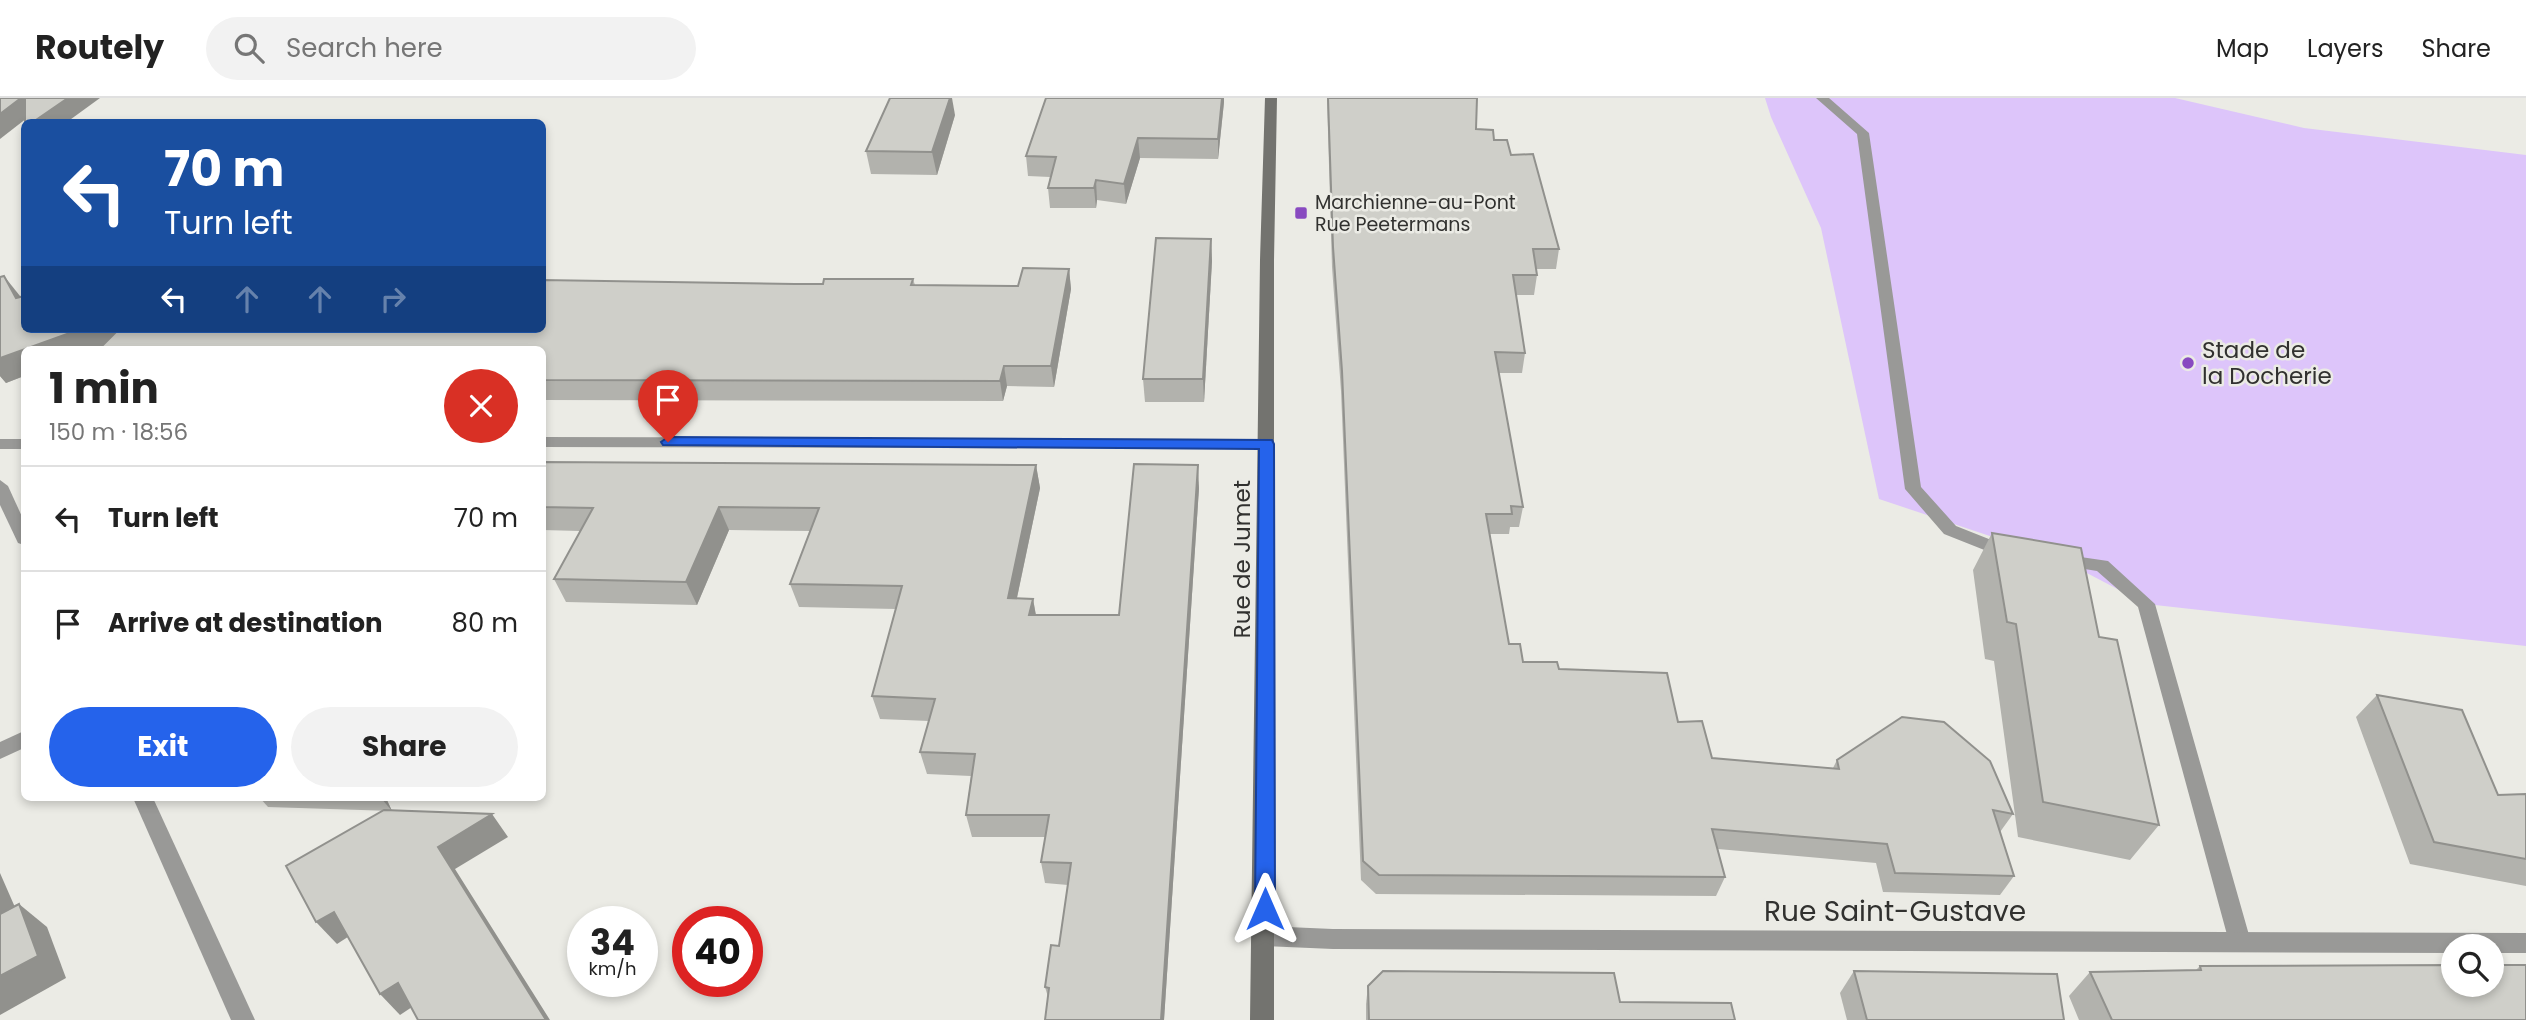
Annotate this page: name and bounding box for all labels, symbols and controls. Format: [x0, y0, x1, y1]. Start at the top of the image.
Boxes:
search box [206, 17, 696, 80]
text: Routely [35, 24, 164, 71]
icon: search [230, 29, 268, 67]
text: Search here [286, 30, 443, 66]
text: Map [2216, 32, 2269, 65]
text: Layers [2307, 32, 2383, 65]
text: Share [2421, 32, 2491, 65]
text: 70 m [164, 135, 284, 203]
icon: left [49, 147, 140, 238]
place label: Marchienne-au-Pont Rue Peetermans [1315, 189, 1516, 238]
text: Turn left [164, 200, 293, 245]
marker: Marchienne-au-Pont Rue Peetermans [1293, 205, 1309, 221]
icon: left [155, 280, 193, 318]
icon: ahead [228, 280, 266, 318]
icon: ahead [301, 280, 339, 318]
icon: right [374, 280, 412, 318]
place label: Stade de la Docherie [2202, 334, 2332, 392]
marker: Stade de la Docherie [2180, 355, 2196, 371]
text: 1 min [49, 359, 159, 418]
button: close [444, 369, 518, 443]
pin [638, 370, 698, 442]
icon: arrive [649, 381, 687, 419]
text: 150 m · 18:56 [49, 416, 188, 448]
street label: Rue de Jumet [1226, 480, 1258, 638]
icon: left [49, 500, 87, 538]
text: Turn left [108, 500, 219, 536]
text: 70 m [454, 500, 518, 536]
icon: arrive [49, 605, 87, 643]
text: Arrive at destination [108, 605, 383, 641]
text: 80 m [452, 605, 518, 641]
button: Exit [49, 707, 277, 787]
button: Share [291, 707, 518, 787]
position arrow [1228, 872, 1302, 946]
street label: Rue Saint-Gustave [1764, 892, 2026, 931]
speed limit sign: 40 [672, 906, 763, 997]
text: 34 [590, 918, 635, 967]
map controls [2441, 934, 2504, 997]
button: search [2441, 934, 2504, 997]
text: km/h [589, 956, 636, 981]

